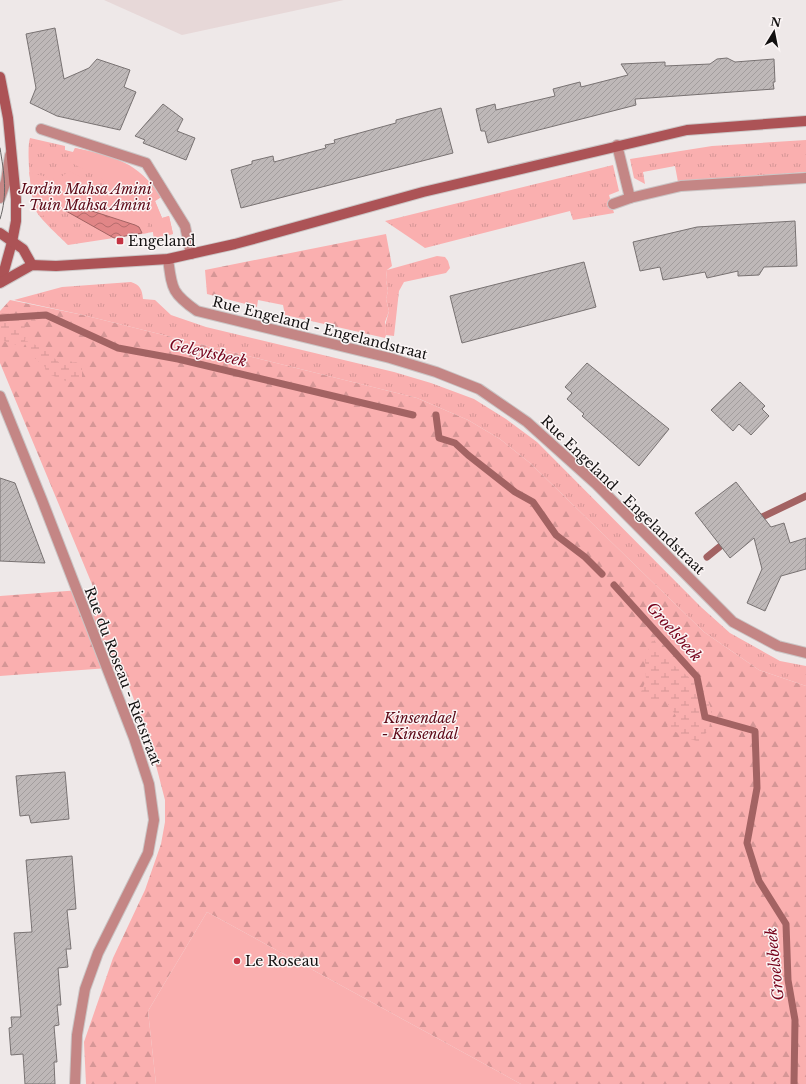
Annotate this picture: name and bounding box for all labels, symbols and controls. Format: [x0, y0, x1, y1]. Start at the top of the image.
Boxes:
north arrow [754, 12, 794, 52]
text: N [769, 14, 783, 30]
park label: Jardin Mahsa Amini - Tuin Mahsa Amini [17, 180, 152, 214]
place label: Engeland [128, 232, 196, 250]
marker: Engeland [115, 236, 125, 246]
street label: Rue Engeland - Engelandstraat [211, 293, 430, 364]
water label: Geleytsbeek [168, 334, 249, 371]
street label: Rue Engeland - Engelandstraat [537, 412, 709, 579]
street label: Rue du Roseau - Rietstraat [81, 584, 166, 768]
water label: Groelsbeek [643, 598, 706, 665]
park label: Kinsendael - Kinsendal [382, 709, 459, 743]
water label: Groelsbeek [761, 927, 788, 1002]
place label: Le Roseau [245, 952, 319, 970]
marker: Le Roseau [232, 956, 242, 966]

